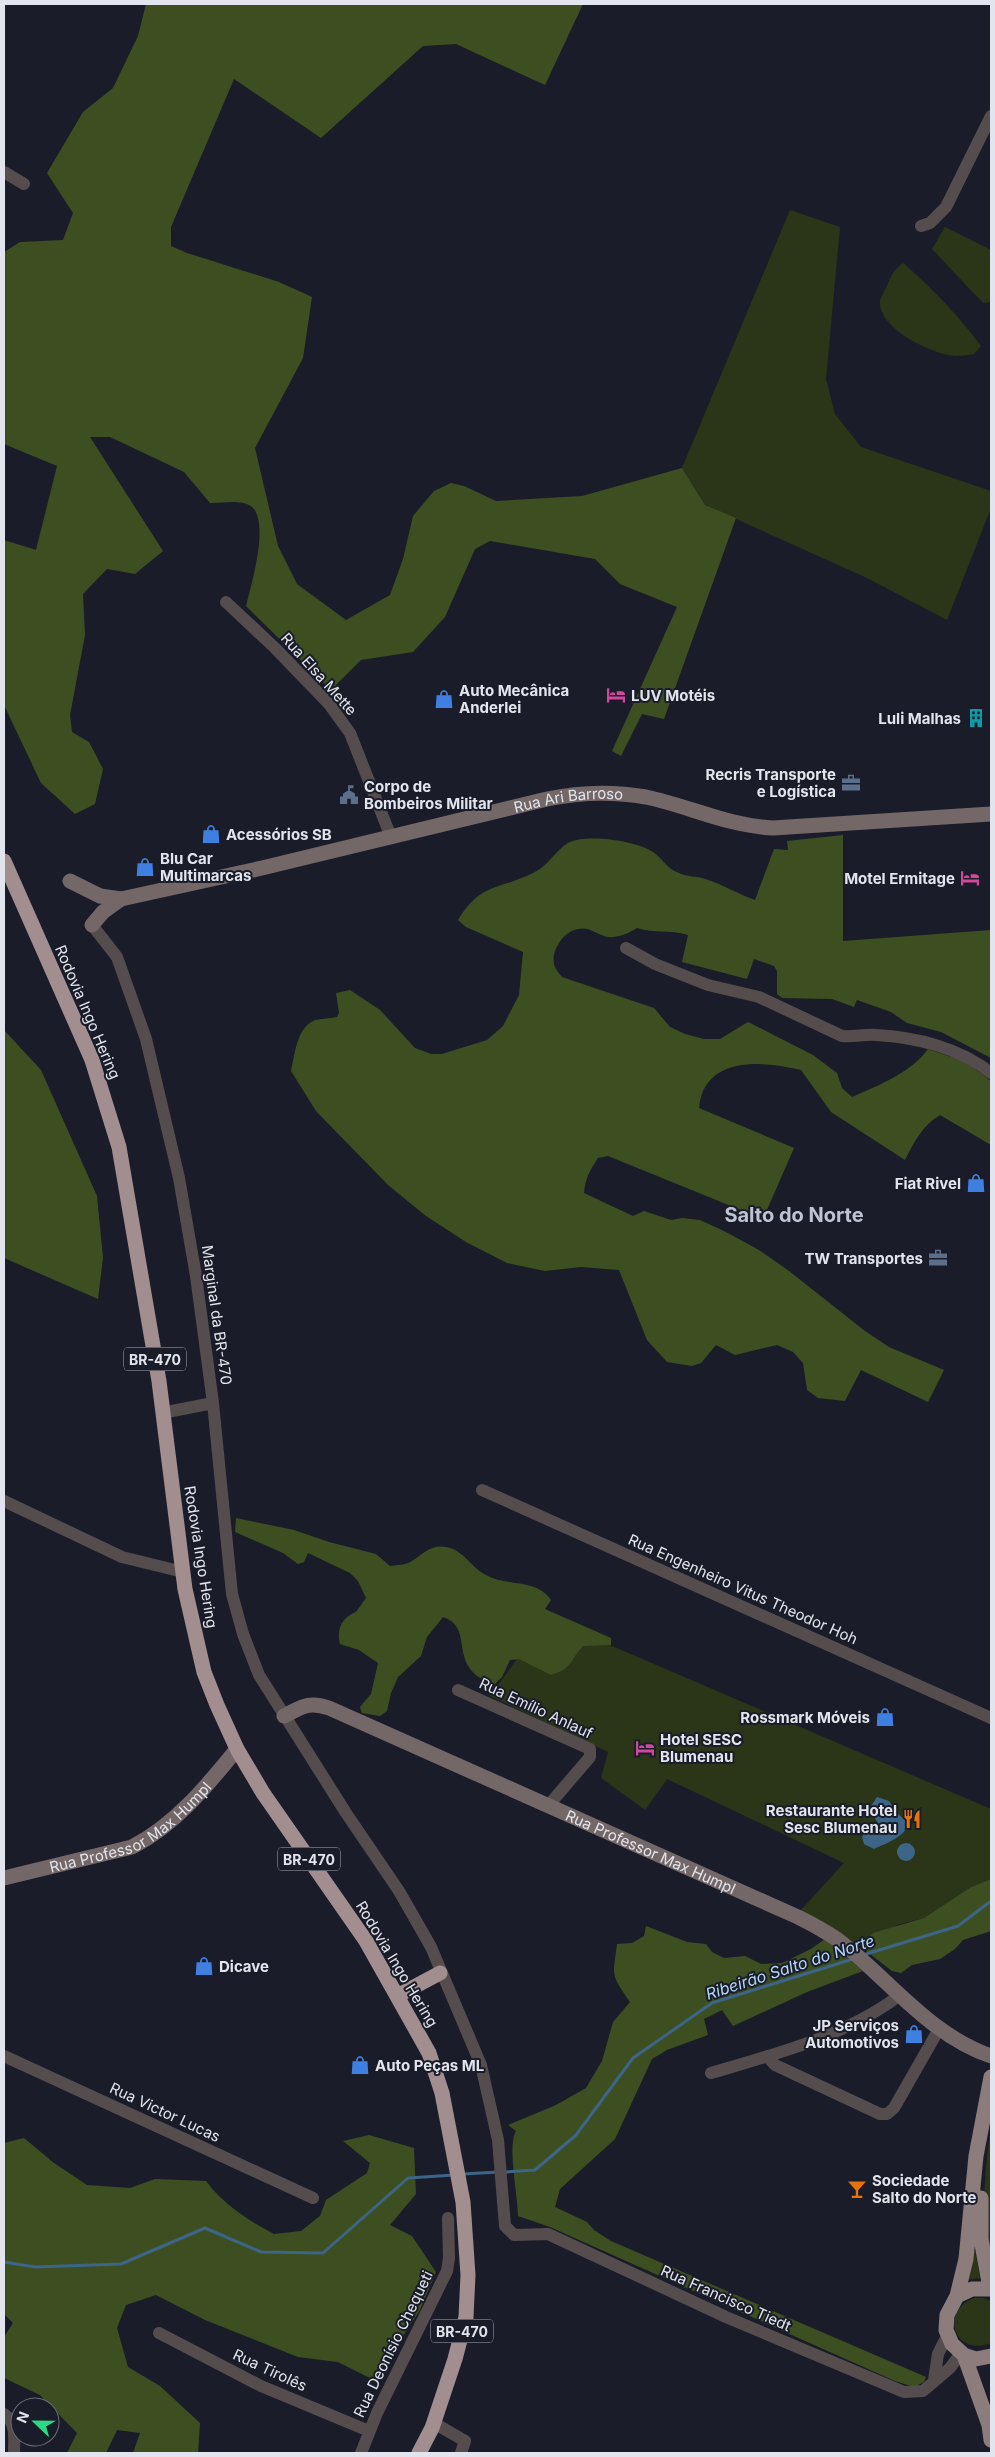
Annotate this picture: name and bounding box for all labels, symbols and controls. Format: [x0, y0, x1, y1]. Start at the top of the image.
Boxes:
street label: Rua Elsa Mette [277, 629, 361, 719]
place label: Auto Mecânica Anderlei [459, 681, 569, 717]
hotel icon: LUV Motéis [605, 684, 627, 706]
place label: LUV Motéis [631, 686, 715, 705]
shop icon: Auto Mecânica Anderlei [433, 688, 455, 710]
building icon: Luli Malhas [965, 707, 987, 729]
place label: Luli Malhas [878, 709, 961, 728]
place label: Recris Transporte e Logística [705, 765, 836, 801]
office icon: Recris Transporte e Logística [840, 772, 862, 794]
place label: Corpo de Bombeiros Militar [364, 777, 493, 813]
public building icon: Corpo de Bombeiros Militar [338, 784, 360, 806]
street label: Rua Ari Barroso [512, 784, 624, 816]
shop icon: Acessórios SB [200, 823, 222, 845]
place label: Acessórios SB [226, 825, 332, 844]
place label: Blu Car Multimarcas [160, 849, 251, 885]
shop icon: Blu Car Multimarcas [134, 856, 156, 878]
hotel icon: Motel Ermitage [959, 867, 981, 889]
place label: Motel Ermitage [844, 869, 955, 888]
street label: Rodovia Ingo Hering [51, 942, 125, 1082]
shop icon: Fiat Rivel [965, 1172, 987, 1194]
place label: Fiat Rivel [895, 1174, 961, 1193]
district label: Salto do Norte [724, 1203, 864, 1227]
street label: Marginal da BR-470 [198, 1244, 236, 1386]
office icon: TW Transportes [927, 1247, 949, 1269]
place label: TW Transportes [805, 1249, 923, 1268]
road number: BR-470 [124, 1348, 186, 1370]
street label: Rodovia Ingo Hering [180, 1485, 222, 1629]
street label: Rua Engenheiro Vitus Theodor Hoh [625, 1530, 861, 1648]
street label: Rua Emílio Anlauf [476, 1673, 596, 1743]
shop icon: Rossmark Móveis [874, 1706, 896, 1728]
place label: Rossmark Móveis [740, 1708, 870, 1727]
place label: Hotel SESC Blumenau [660, 1730, 742, 1766]
hotel icon: Hotel SESC Blumenau [634, 1737, 656, 1759]
street label: Rua Professor Max Humpl [47, 1777, 215, 1876]
place label: Restaurante Hotel Sesc Blumenau [766, 1801, 897, 1837]
street label: Rua Professor Max Humpl [563, 1805, 739, 1898]
restaurant icon: Restaurante Hotel Sesc Blumenau [901, 1808, 923, 1830]
road number: BR-470 [278, 1848, 340, 1870]
street label: Rodovia Ingo Hering [352, 1897, 442, 2031]
water label: Ribeirão Salto do Norte [703, 1930, 877, 2004]
shop icon: Dicave [193, 1955, 215, 1977]
place label: Dicave [219, 1957, 269, 1976]
place label: JP Serviços Automotivos [805, 2016, 899, 2052]
shop icon: JP Serviços Automotivos [903, 2023, 925, 2045]
shop icon: Auto Peças ML [349, 2054, 371, 2076]
place label: Auto Peças ML [375, 2056, 484, 2075]
street label: Rua Victor Lucas [107, 2078, 223, 2146]
place label: Sociedade Salto do Norte [872, 2171, 977, 2207]
bar icon: Sociedade Salto do Norte [846, 2178, 868, 2200]
street label: Rua Francisco Tiedt [658, 2261, 794, 2335]
street label: Rua Deonísio Chequeti [349, 2268, 437, 2420]
road number: BR-470 [431, 2320, 493, 2342]
street label: Rua Tirolês [230, 2345, 310, 2395]
north arrow [10, 2397, 60, 2447]
text: N [13, 2409, 32, 2425]

